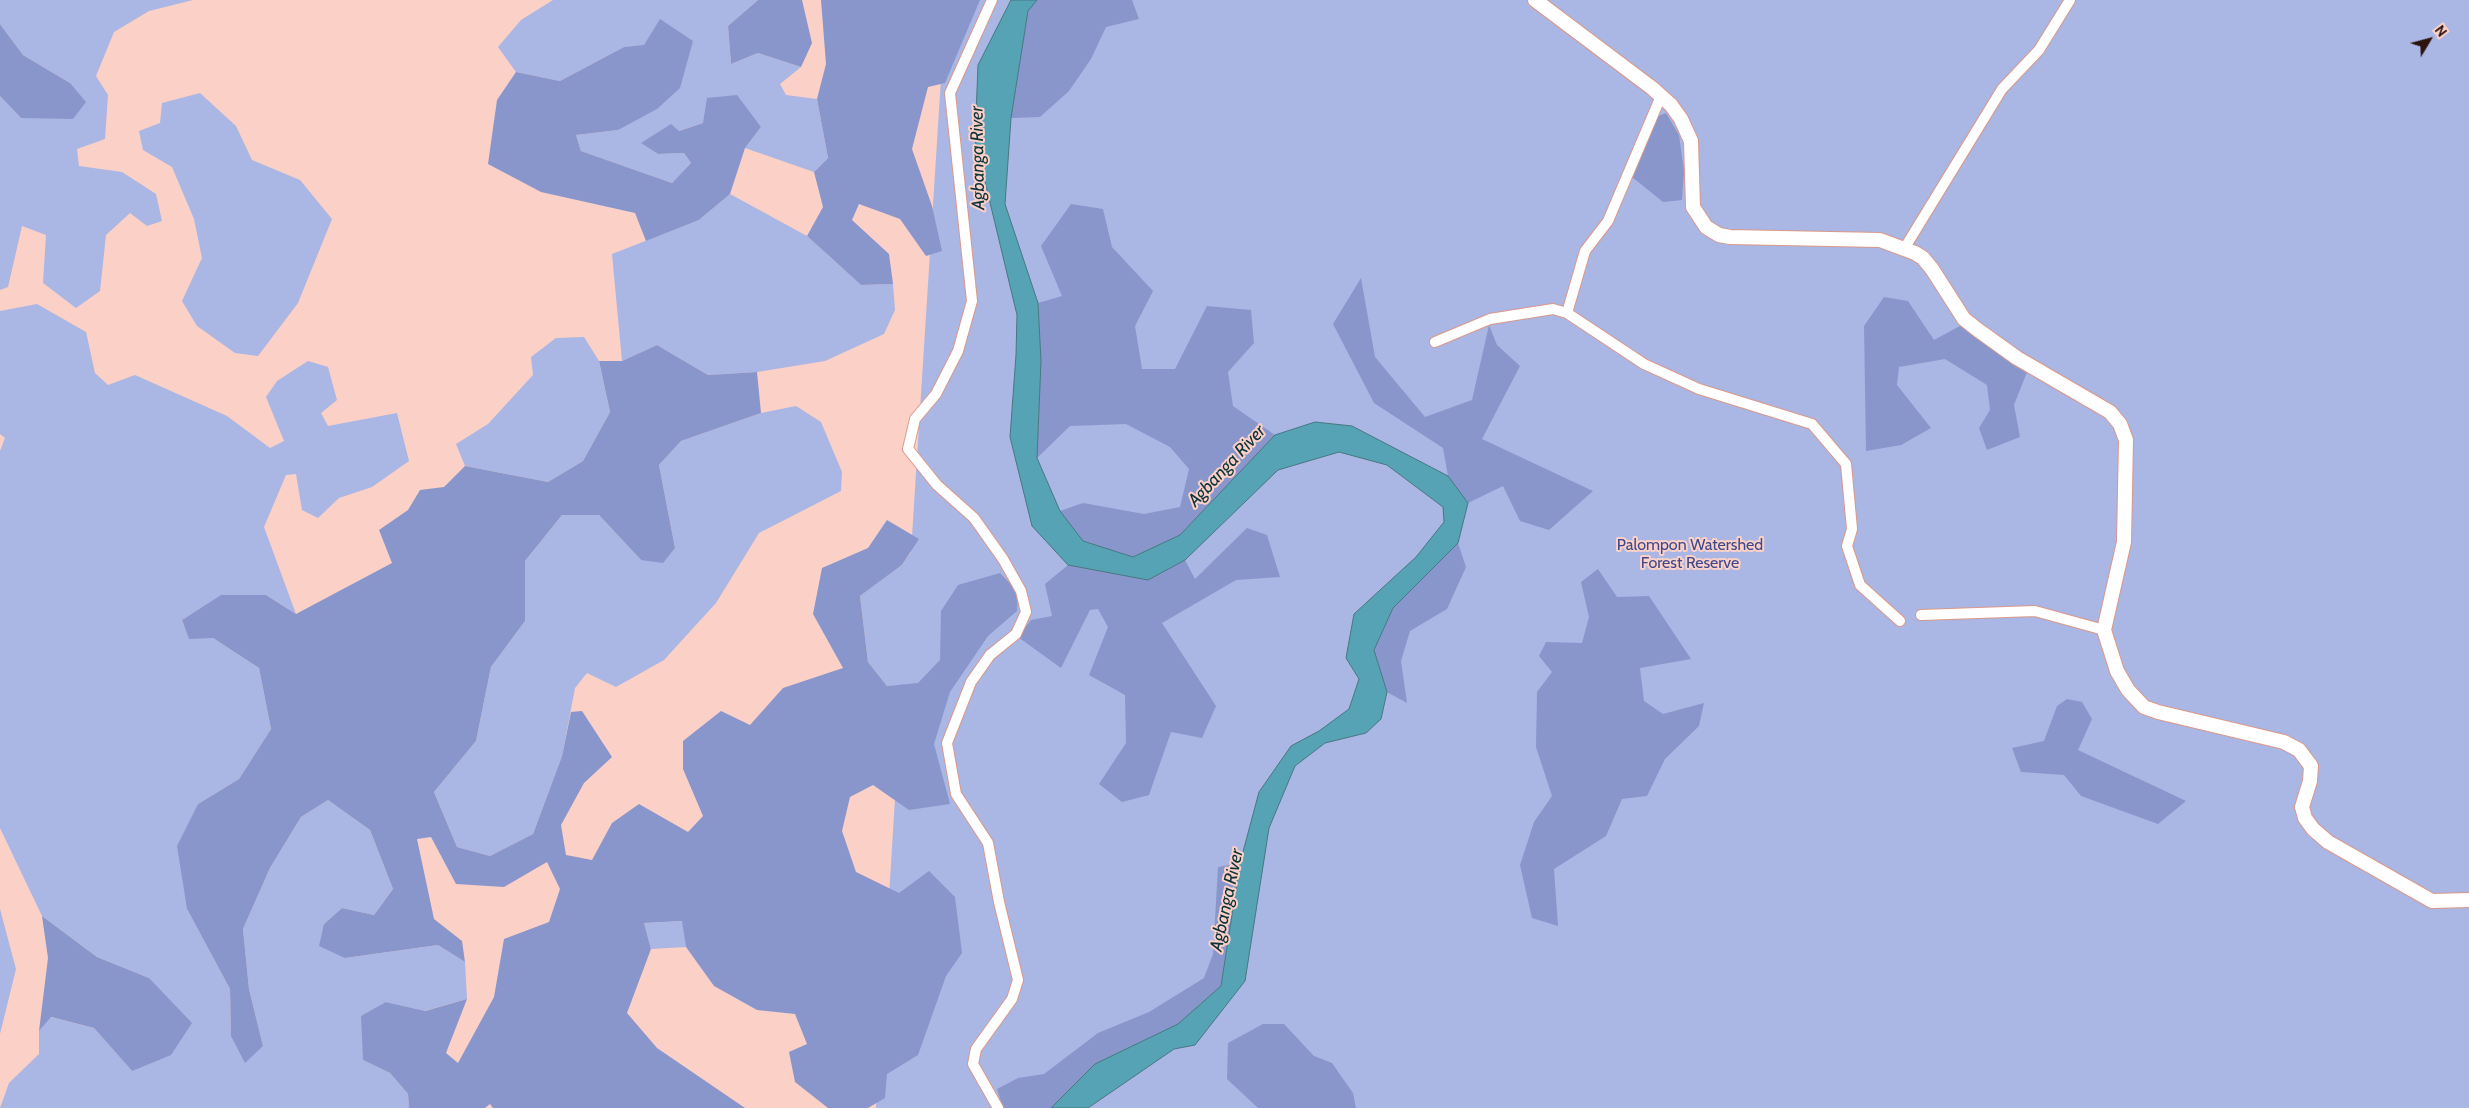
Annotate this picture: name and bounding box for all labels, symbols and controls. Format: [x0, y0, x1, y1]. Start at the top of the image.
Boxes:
north arrow [2404, 15, 2454, 65]
text: N [2431, 22, 2451, 40]
water label: Agbanga River [966, 106, 990, 210]
water label: Agbanga River [1184, 421, 1270, 511]
park label: Palompon Watershed Forest Reserve [1617, 535, 1763, 573]
water label: Agbanga River [1206, 847, 1248, 953]

